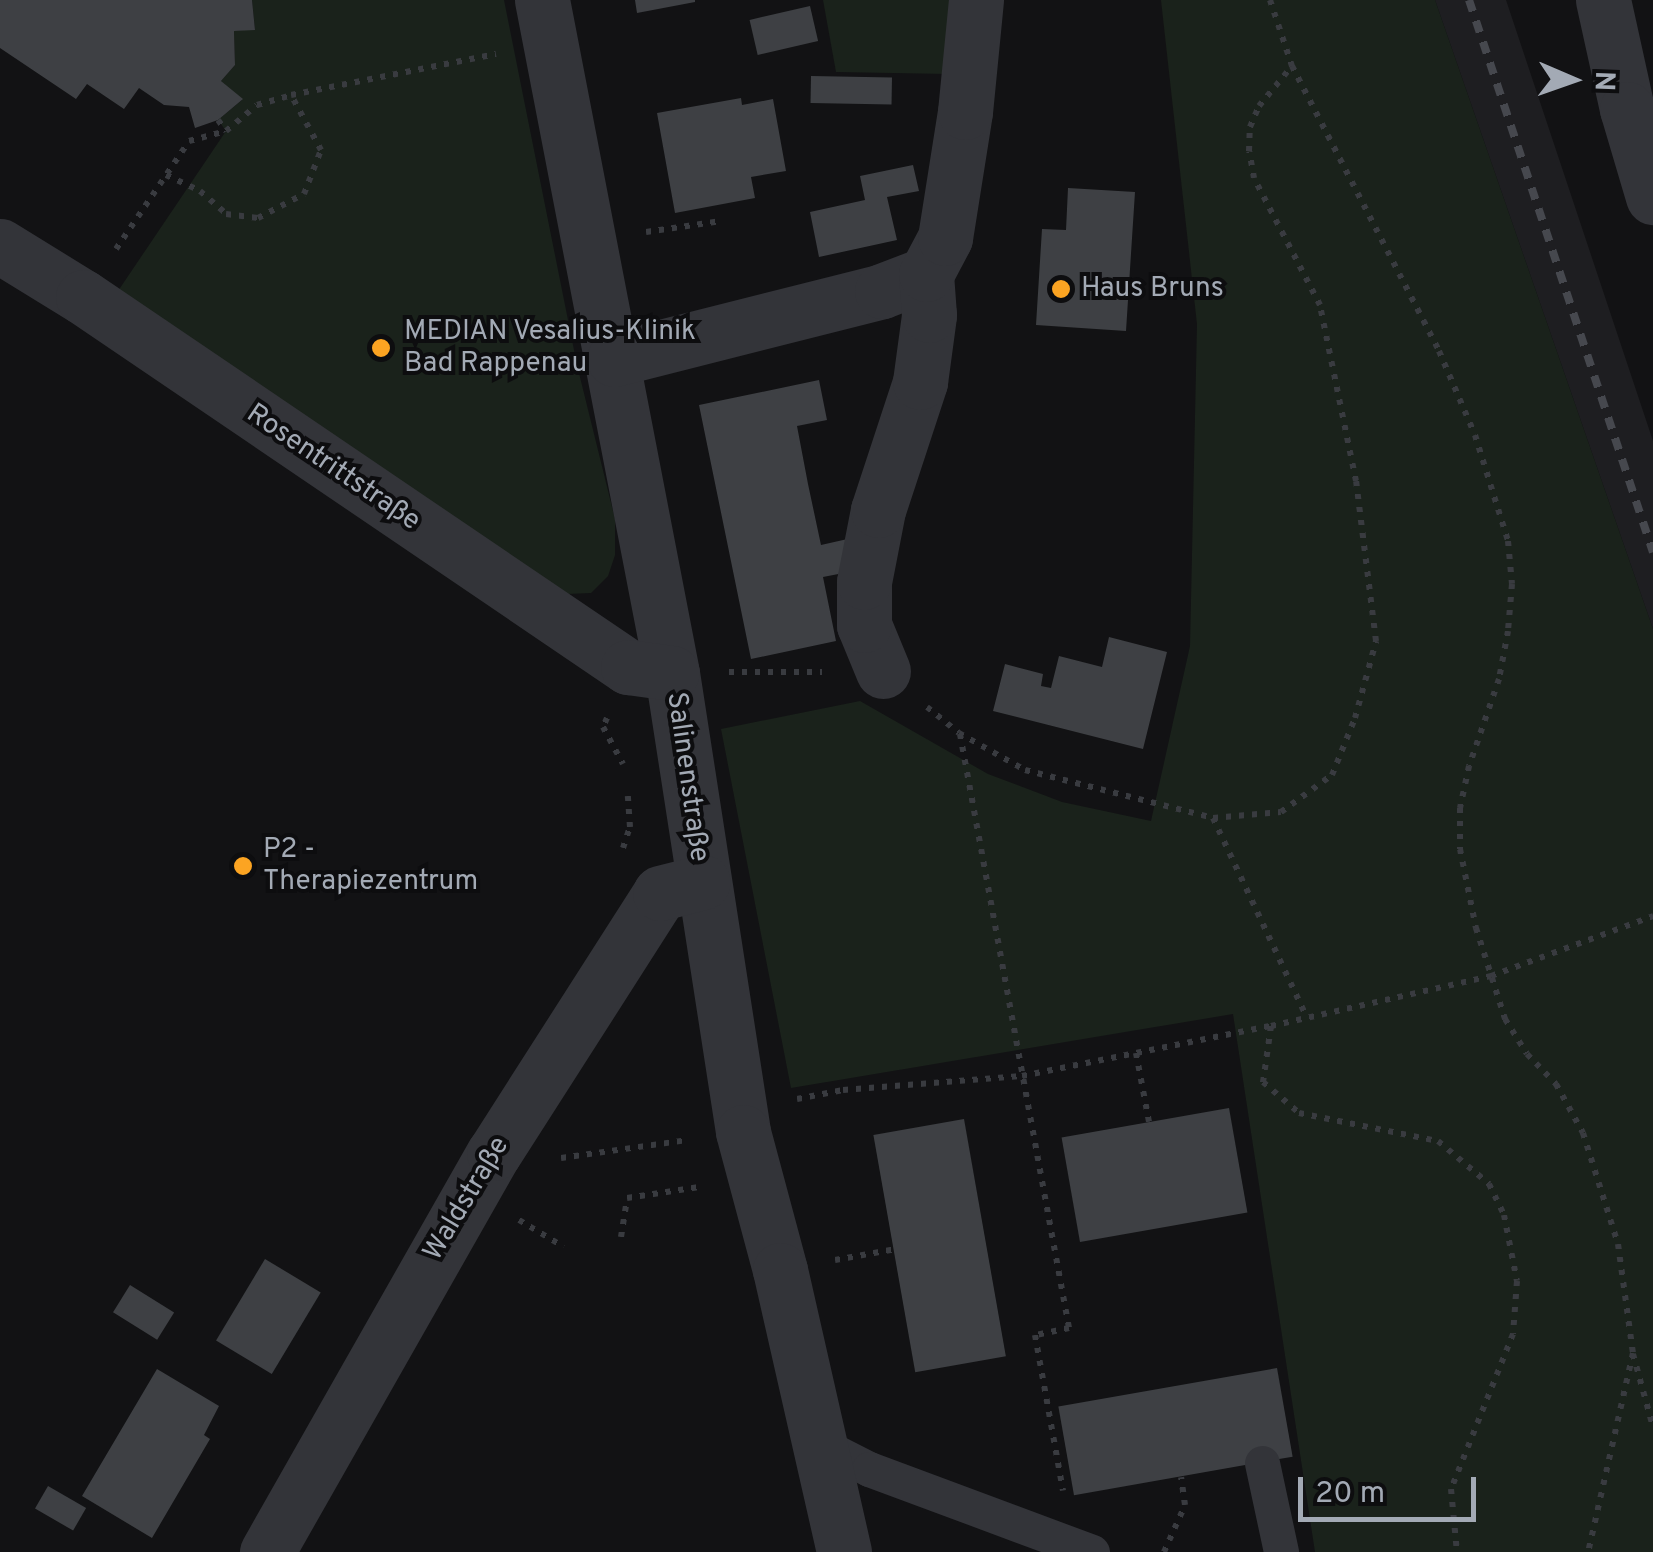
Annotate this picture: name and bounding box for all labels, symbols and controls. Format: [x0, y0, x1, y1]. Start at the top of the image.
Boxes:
north arrow [1523, 30, 1623, 130]
text: N [1585, 70, 1621, 92]
place label: Haus Bruns [1081, 272, 1224, 306]
marker: Haus Bruns [1050, 278, 1072, 300]
place label: MEDIAN Vesalius-Klinik Bad Rappenau [404, 315, 697, 381]
marker: MEDIAN Vesalius-Klinik Bad Rappenau [368, 335, 394, 361]
street label: Rosentrittstraße [240, 397, 426, 539]
street label: Salinenstraße [658, 690, 716, 864]
place label: P2 - Therapiezentrum [263, 833, 478, 899]
marker: P2 - Therapiezentrum [232, 855, 254, 877]
street label: Waldstraße [417, 1131, 517, 1267]
scale bar [1303, 1457, 1480, 1519]
text: 20 m [1315, 1476, 1385, 1513]

